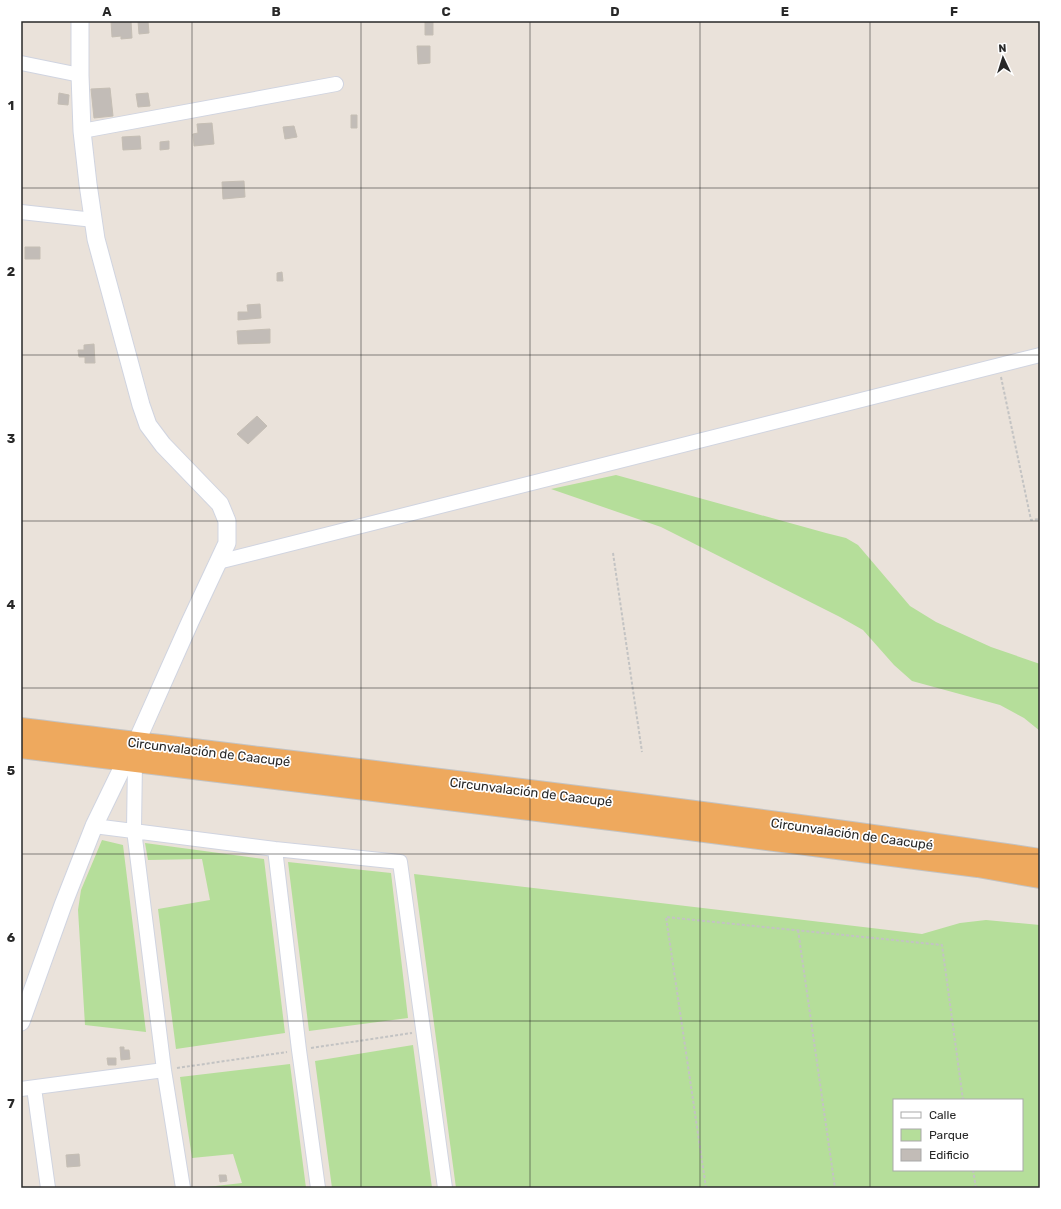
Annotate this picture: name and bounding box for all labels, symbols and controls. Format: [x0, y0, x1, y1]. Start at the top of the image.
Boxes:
text: A [102, 4, 112, 19]
text: B [271, 4, 281, 19]
text: C [441, 4, 451, 19]
text: D [610, 4, 620, 19]
text: E [781, 4, 789, 19]
text: F [950, 4, 958, 19]
north arrow [983, 38, 1023, 78]
text: N [998, 42, 1007, 55]
text: 1 [8, 98, 14, 113]
text: 2 [7, 264, 15, 279]
text: 3 [7, 431, 16, 446]
text: 4 [7, 597, 16, 612]
street label: Circunvalación de Caacupé [127, 735, 291, 769]
text: 5 [7, 763, 15, 778]
street label: Circunvalación de Caacupé [449, 775, 613, 809]
street label: Circunvalación de Caacupé [770, 815, 934, 853]
text: 6 [7, 930, 16, 945]
text: 7 [7, 1096, 15, 1111]
legend [893, 1099, 1023, 1171]
text: Calle [929, 1108, 956, 1122]
text: Parque [929, 1128, 969, 1142]
text: Edificio [929, 1148, 969, 1162]

